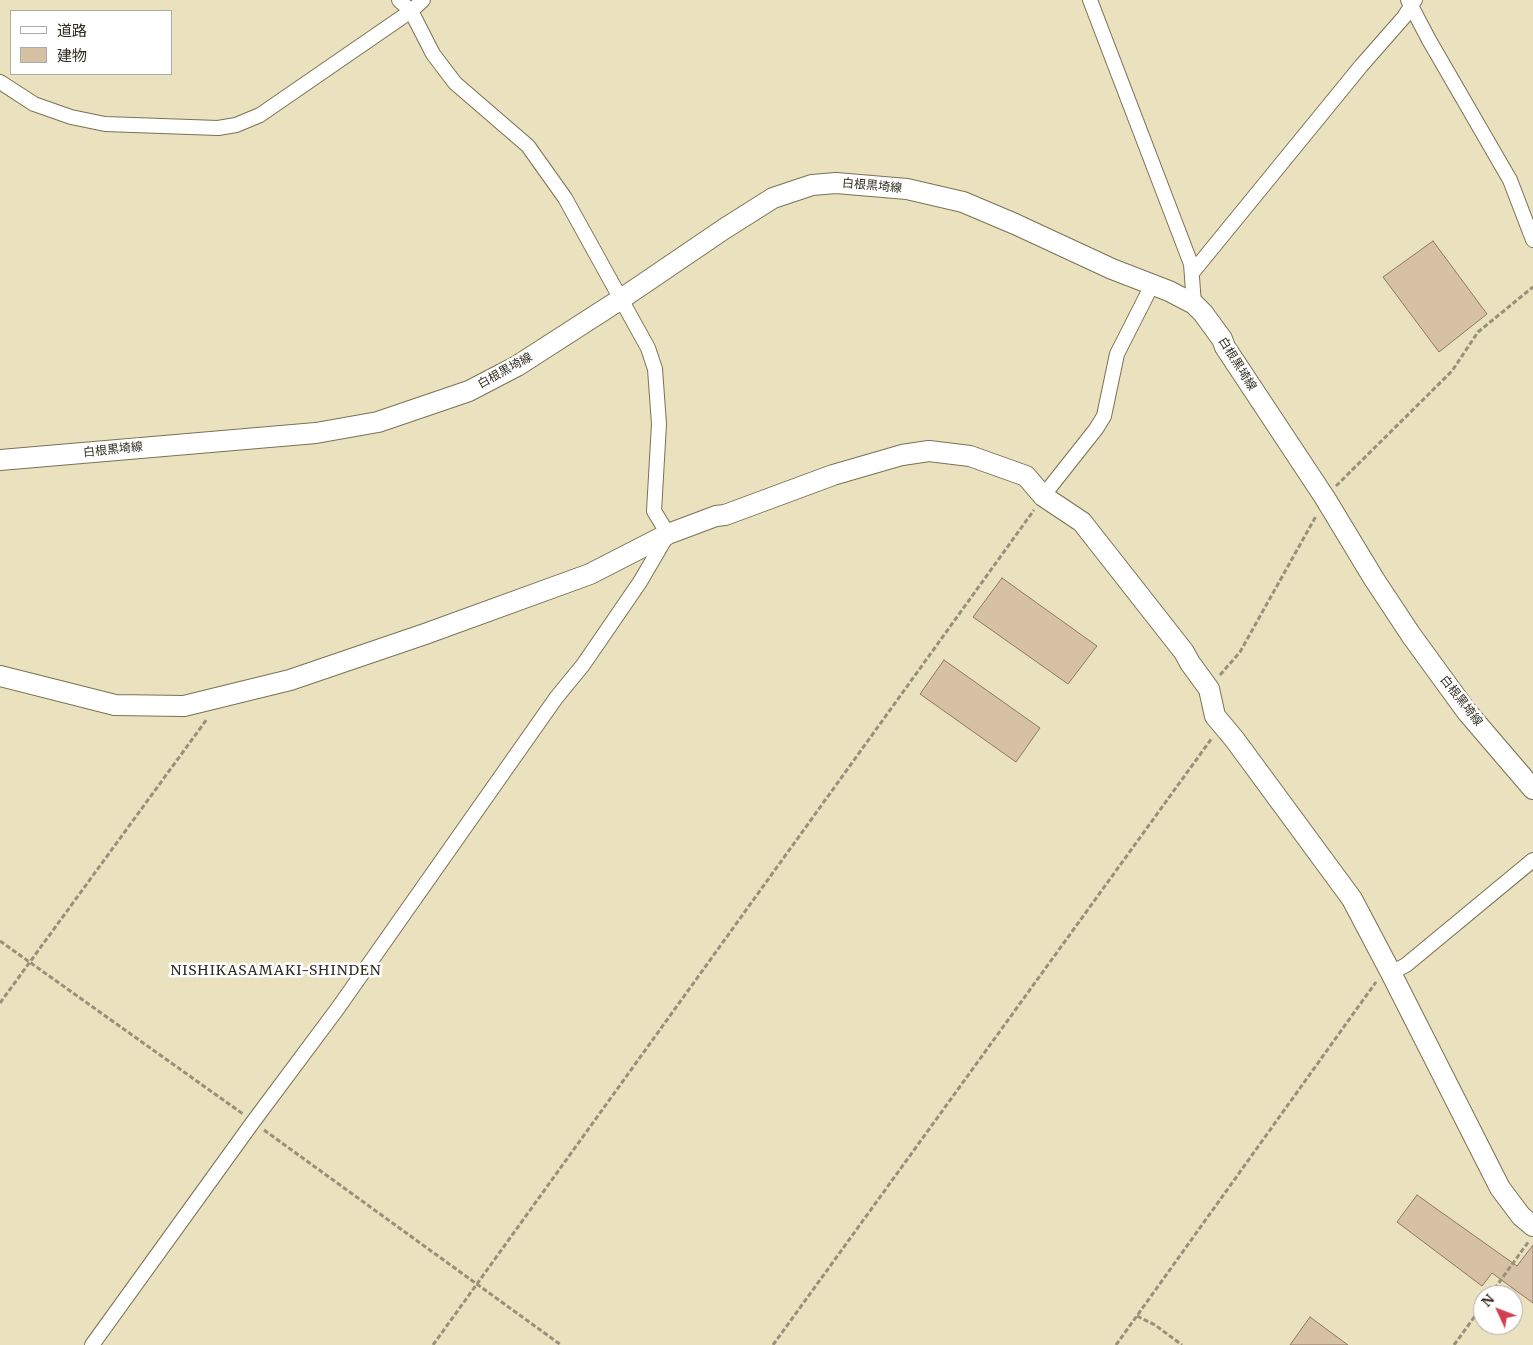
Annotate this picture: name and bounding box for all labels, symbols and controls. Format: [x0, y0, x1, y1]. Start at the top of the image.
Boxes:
legend [10, 10, 172, 75]
text: 道路 [57, 21, 87, 40]
text: 建物 [57, 46, 87, 65]
street label: 白根黒埼線 [841, 176, 903, 196]
street label: 白根黒埼線 [1215, 335, 1259, 393]
street label: 白根黒埼線 [475, 350, 535, 392]
street label: 白根黒埼線 [82, 440, 144, 460]
street label: 白根黒埼線 [1437, 673, 1485, 729]
district label: NISHIKASAMAKI-SHINDEN [168, 963, 384, 979]
north arrow [1473, 1285, 1523, 1335]
text: N [1477, 1290, 1498, 1311]

